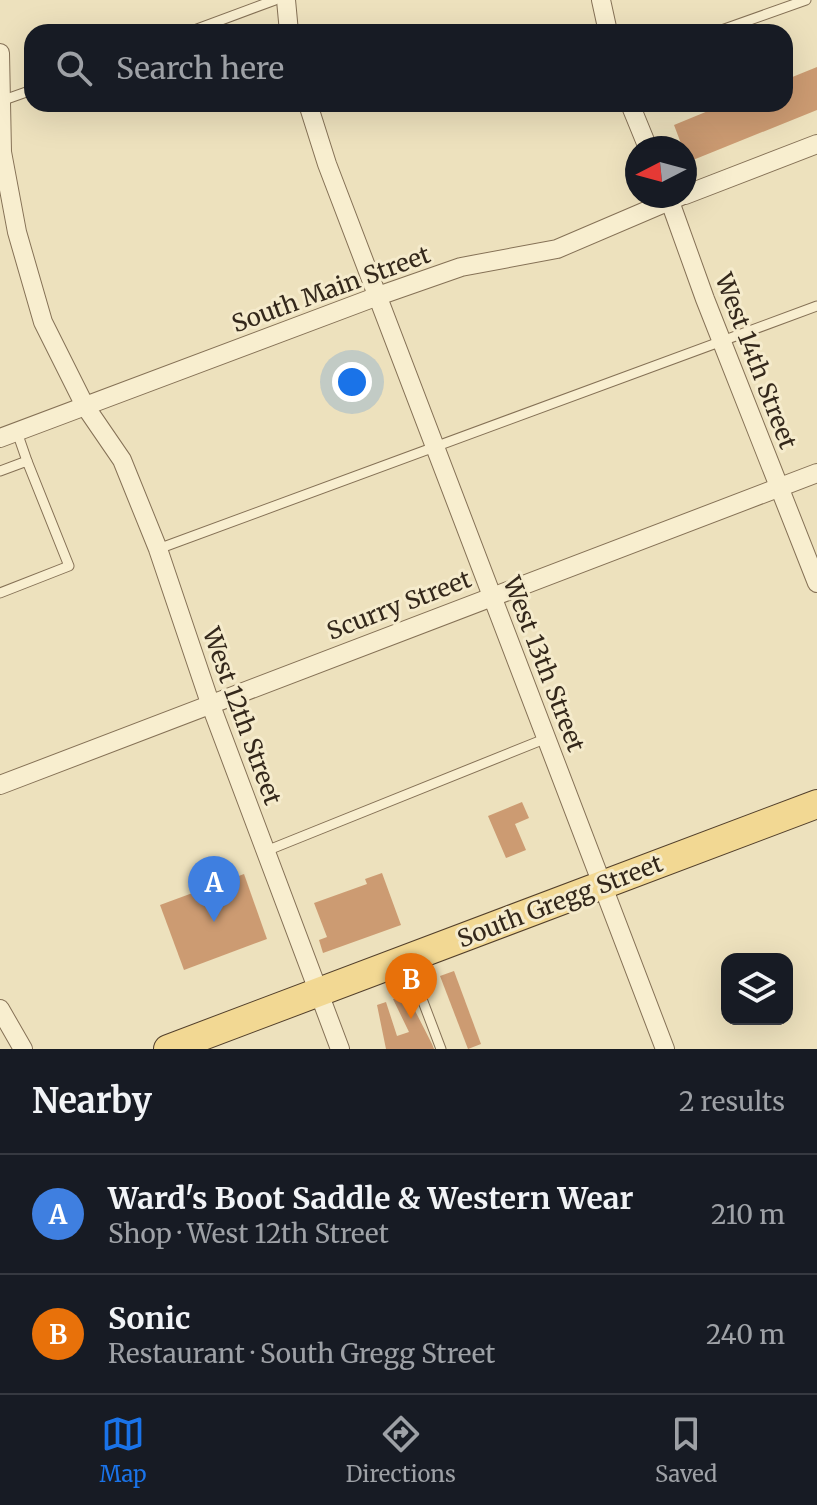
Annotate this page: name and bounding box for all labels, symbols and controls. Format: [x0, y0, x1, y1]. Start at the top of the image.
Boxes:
search box [24, 24, 793, 112]
icon: search [52, 46, 96, 90]
text: Search here [116, 49, 284, 87]
north arrow [625, 136, 697, 208]
street label: South Main Street [228, 239, 435, 339]
street label: West 14th Street [708, 268, 804, 454]
your location [332, 362, 372, 402]
street label: Scurry Street [323, 563, 476, 647]
street label: West 13th Street [496, 571, 592, 757]
street label: West 12th Street [195, 622, 289, 809]
street label: South Gregg Street [453, 847, 668, 954]
pin: A [188, 856, 240, 922]
pin: B [385, 953, 437, 1019]
map controls [721, 953, 793, 1025]
button: layers [721, 953, 793, 1025]
text: Nearby [32, 1080, 152, 1122]
text: 2 results [679, 1085, 785, 1118]
text: Ward's Boot Saddle & Western Wear [108, 1179, 633, 1217]
text: A [49, 1198, 67, 1231]
text: 210 m [711, 1198, 785, 1231]
text: Shop · West 12th Street [108, 1217, 389, 1250]
text: Sonic [108, 1299, 190, 1337]
text: B [49, 1318, 67, 1351]
text: 240 m [706, 1318, 785, 1351]
text: Restaurant · South Gregg Street [108, 1337, 496, 1370]
tab: Map [100, 1412, 147, 1488]
tab: Directions [346, 1412, 456, 1488]
tab: Saved [655, 1412, 717, 1488]

